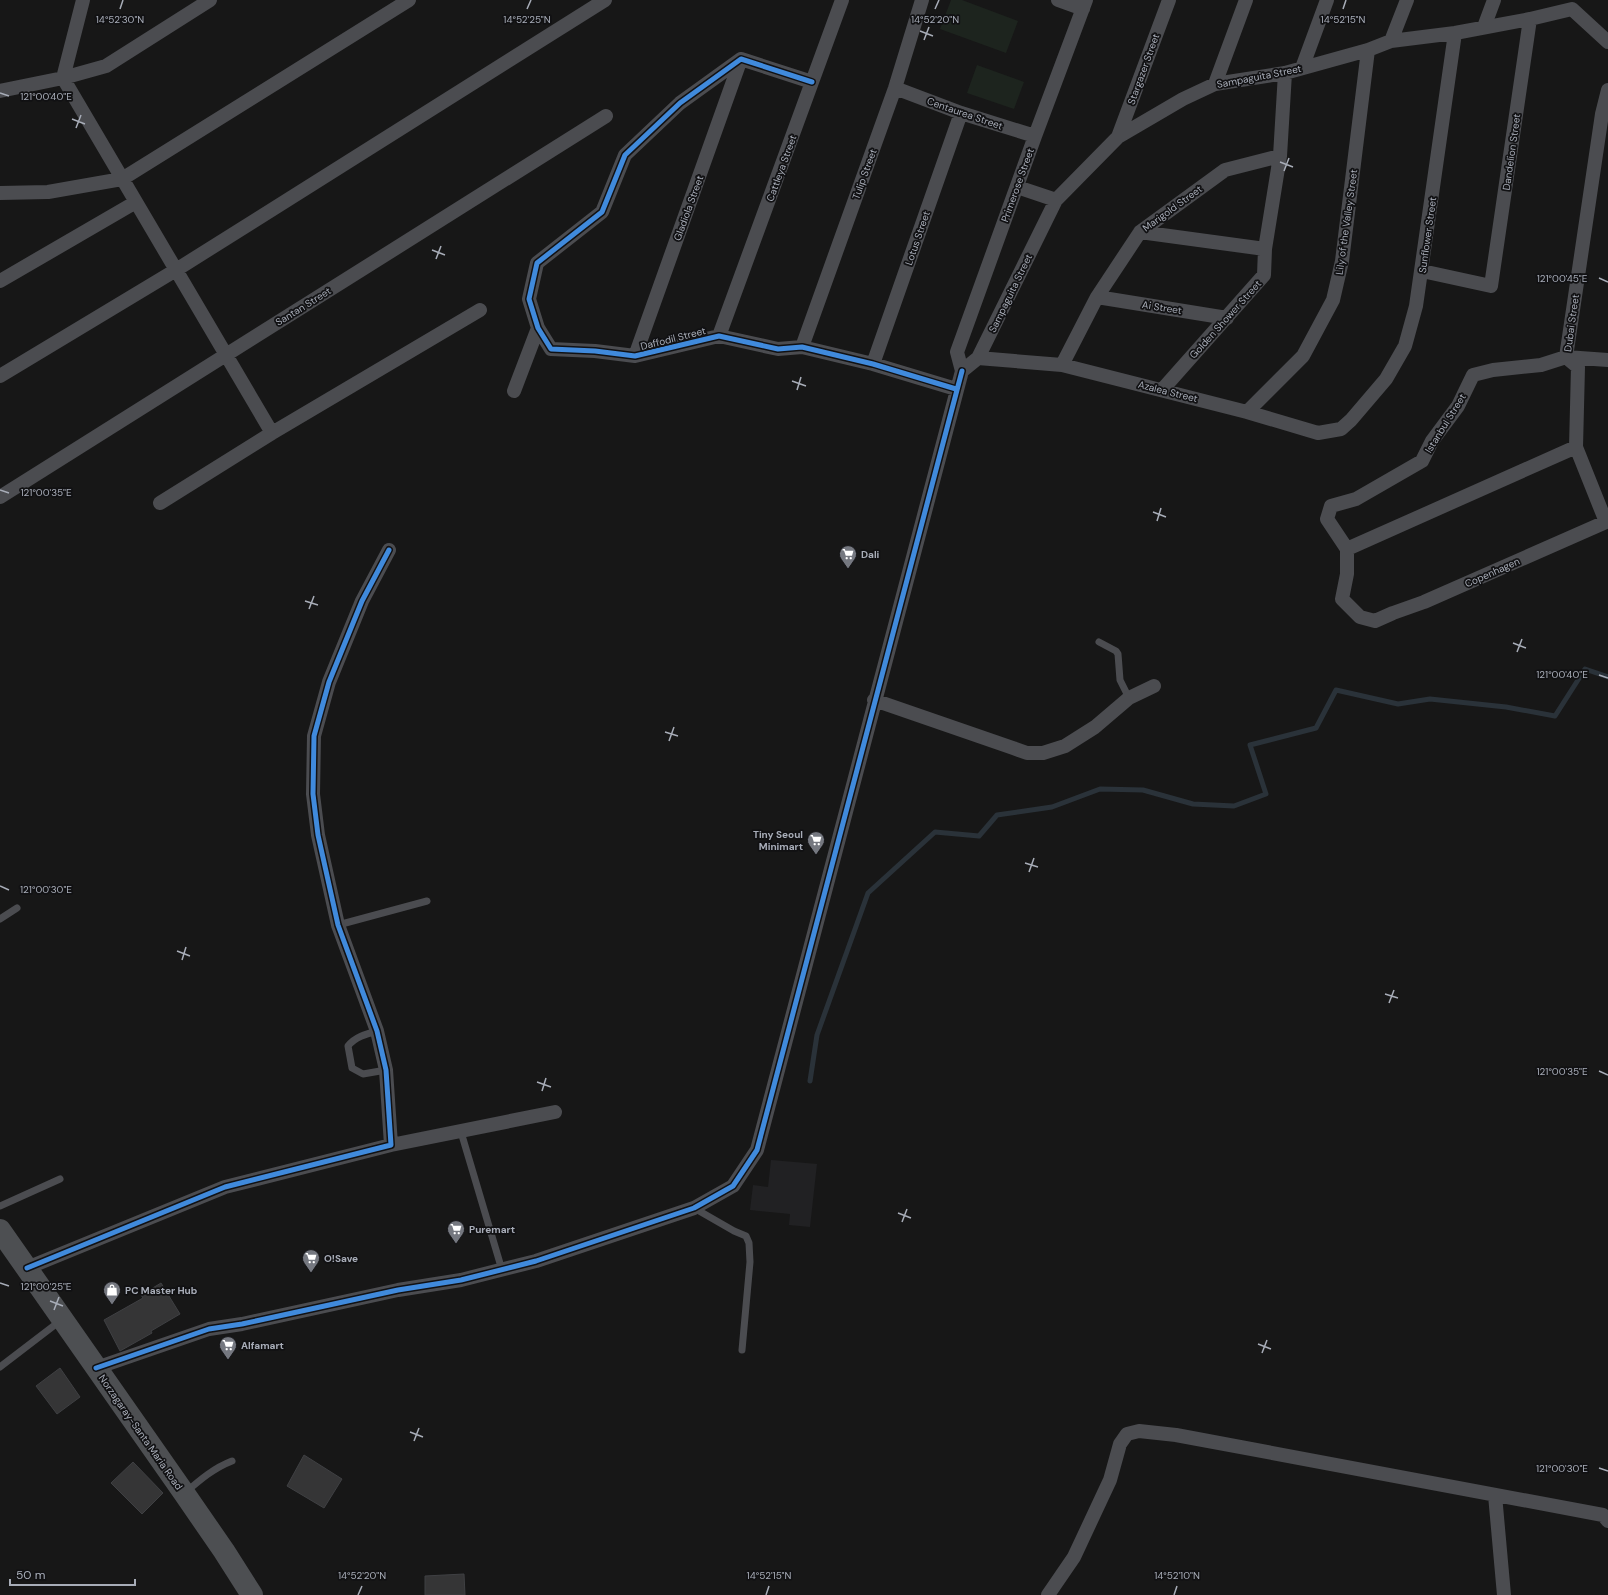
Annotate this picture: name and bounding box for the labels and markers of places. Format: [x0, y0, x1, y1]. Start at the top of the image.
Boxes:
supermarket icon: Dali [838, 544, 858, 569]
place label: Dali [861, 548, 880, 561]
place label: Tiny Seoul Minimart [753, 828, 803, 853]
supermarket icon: Tiny Seoul Minimart [806, 830, 826, 855]
supermarket icon: Puremart [446, 1219, 466, 1244]
place label: Puremart [469, 1223, 515, 1236]
supermarket icon: O!Save [301, 1248, 321, 1273]
place label: O!Save [324, 1252, 358, 1265]
shop icon: PC Master Hub [102, 1280, 122, 1305]
place label: PC Master Hub [125, 1284, 198, 1297]
supermarket icon: Alfamart [218, 1335, 238, 1360]
place label: Alfamart [241, 1339, 284, 1352]

